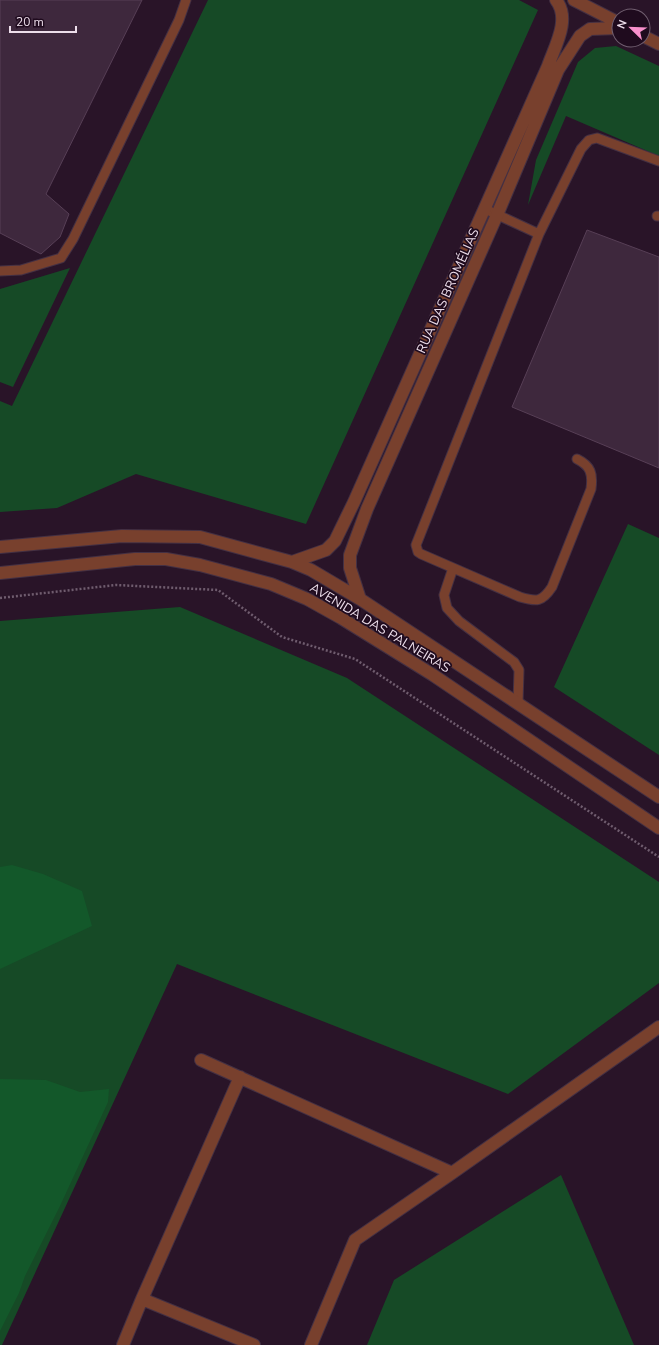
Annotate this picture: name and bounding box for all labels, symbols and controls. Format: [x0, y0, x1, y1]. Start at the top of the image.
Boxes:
scale bar [10, 8, 76, 34]
north arrow [611, 8, 651, 48]
text: 20 m [16, 14, 44, 30]
text: N [614, 18, 631, 31]
street label: RUA DAS BROMÉLIAS [411, 225, 484, 356]
street label: AVENIDA DAS PALNEIRAS [306, 579, 454, 677]

